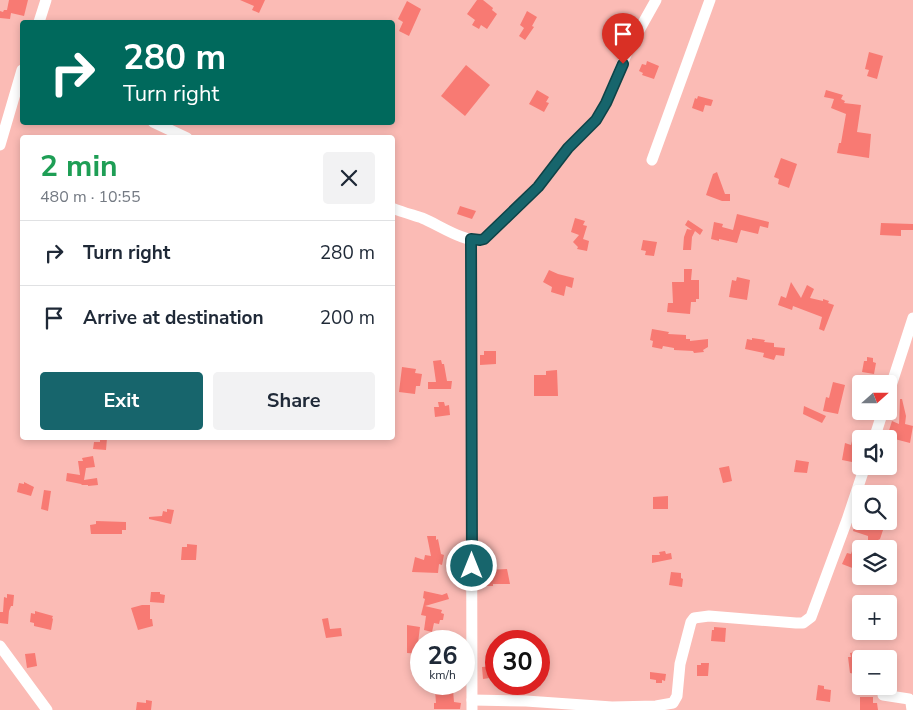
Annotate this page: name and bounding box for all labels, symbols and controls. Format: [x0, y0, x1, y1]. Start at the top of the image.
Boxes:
pin [602, 13, 644, 64]
icon: arrive [609, 20, 637, 48]
text: 280 m [123, 34, 226, 81]
icon: right [40, 40, 105, 105]
text: Turn right [123, 79, 219, 109]
text: 2 min [40, 146, 118, 187]
button: close [323, 152, 375, 204]
text: 480 m · 10:55 [40, 186, 141, 208]
icon: right [40, 239, 68, 267]
text: Turn right [83, 240, 170, 266]
text: 280 m [320, 240, 375, 266]
icon: arrive [40, 304, 68, 332]
text: Arrive at destination [83, 305, 264, 331]
text: 200 m [320, 305, 375, 331]
button: Exit [40, 372, 203, 430]
button: Share [213, 372, 375, 430]
north arrow [852, 375, 898, 420]
map controls [852, 375, 897, 695]
button: sound [852, 430, 897, 475]
button: search [852, 485, 897, 530]
position arrow [445, 539, 497, 591]
button: layers [852, 540, 897, 585]
button: + [852, 595, 897, 640]
speed limit sign: 30 [485, 630, 550, 695]
text: 26 [427, 639, 458, 673]
button: − [852, 650, 897, 695]
text: km/h [429, 667, 456, 683]

